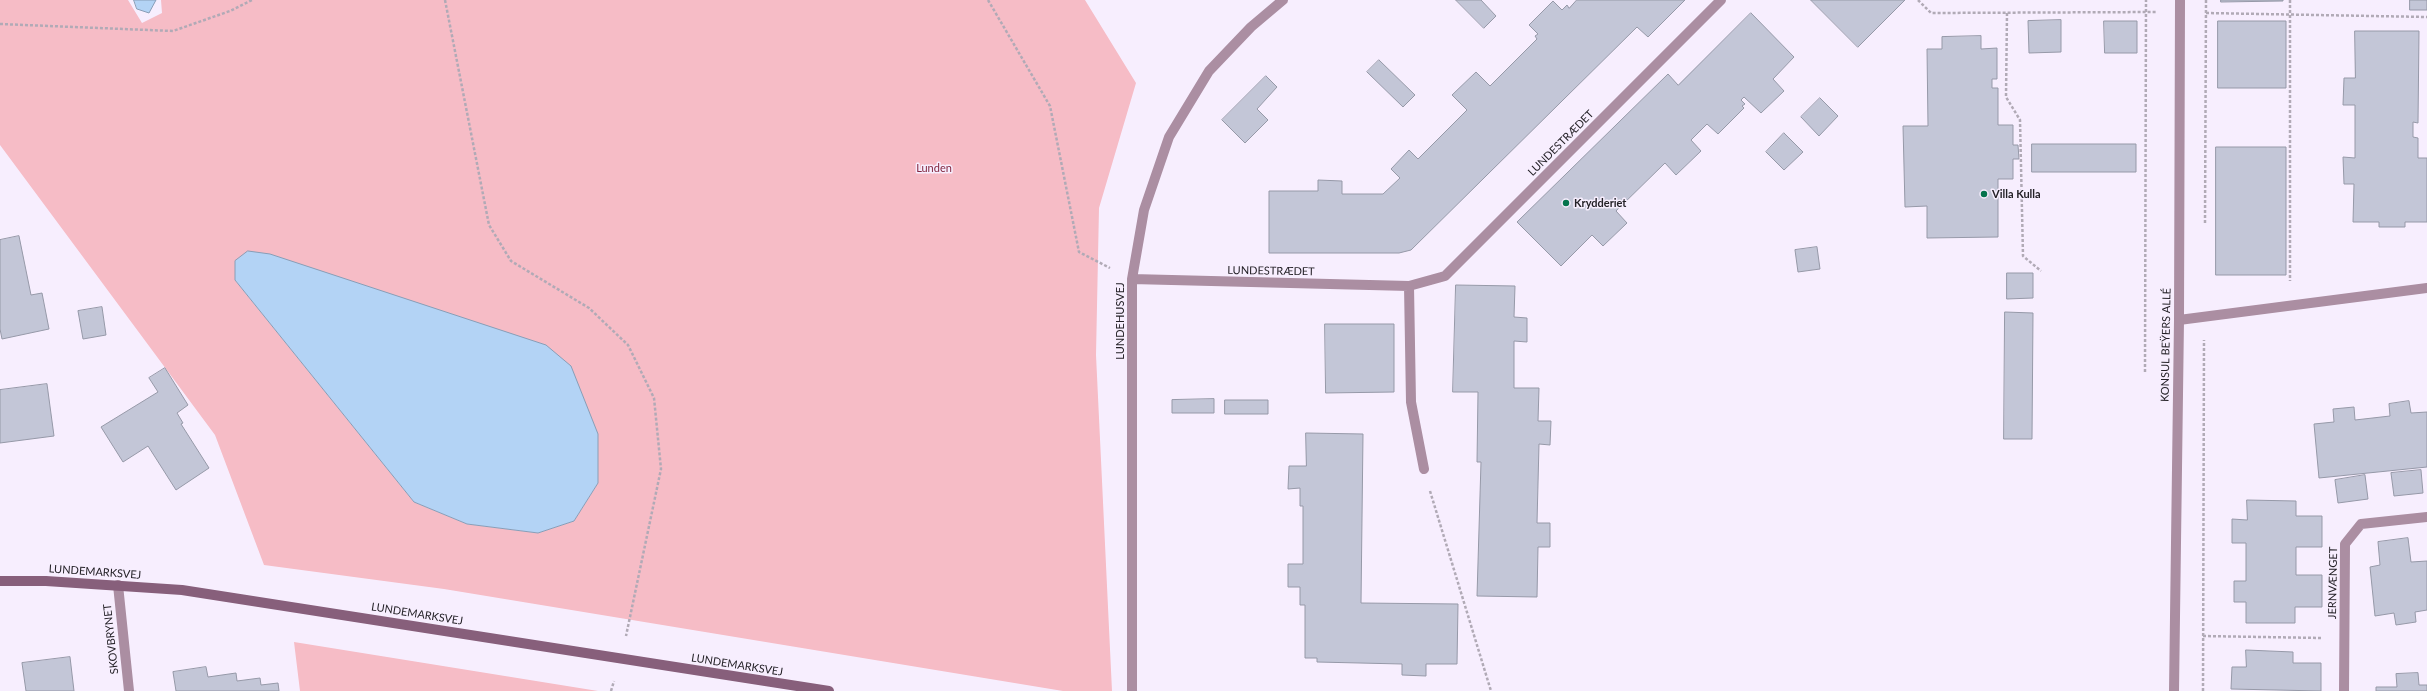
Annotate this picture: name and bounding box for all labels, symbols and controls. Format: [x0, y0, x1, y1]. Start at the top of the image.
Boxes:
street label: LUNDESTRÆDET [1525, 107, 1597, 179]
park label: Lunden [916, 161, 952, 175]
place label: Villa Kulla [1992, 187, 2041, 201]
marker: Villa Kulla [1979, 189, 1989, 199]
place label: Krydderiet [1574, 196, 1626, 210]
marker: Krydderiet [1561, 198, 1571, 208]
street label: LUNDESTRÆDET [1227, 264, 1315, 278]
street label: LUNDEHUSVEJ [1113, 282, 1127, 360]
street label: KONSUL BEŸERS ALLÉ [2158, 288, 2174, 402]
street label: JERNVÆNGET [2326, 547, 2340, 619]
street label: LUNDEMARKSVEJ [48, 562, 142, 582]
street label: LUNDEMARKSVEJ [370, 600, 464, 628]
street label: SKOVBRYNET [101, 603, 121, 675]
street label: LUNDEMARKSVEJ [690, 651, 784, 679]

